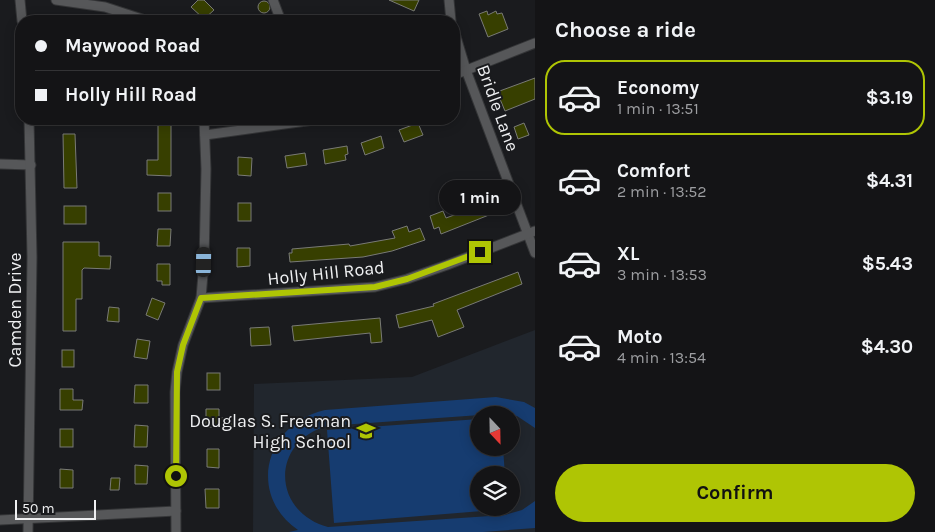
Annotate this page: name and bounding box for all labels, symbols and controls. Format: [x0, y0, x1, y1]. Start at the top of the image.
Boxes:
text: Choose a ride [555, 17, 696, 43]
text: Maywood Road [65, 35, 200, 57]
street label: Bridle Lane [472, 62, 524, 154]
icon: car [557, 75, 602, 120]
text: Economy [617, 77, 699, 99]
text: Holly Hill Road [65, 84, 197, 106]
text: $3.19 [866, 87, 913, 109]
text: 1 min · 13:51 [617, 99, 699, 118]
icon: car [557, 158, 602, 203]
text: Comfort [617, 160, 691, 182]
text: $4.31 [866, 170, 913, 192]
callout: 1 min [439, 180, 521, 214]
text: 2 min · 13:52 [617, 182, 707, 201]
text: 1 min [460, 188, 500, 207]
route end [469, 241, 491, 263]
icon: car [557, 241, 602, 286]
text: XL [617, 243, 639, 265]
car [196, 247, 211, 277]
street label: Camden Drive [4, 253, 26, 367]
text: $5.43 [862, 253, 913, 275]
street label: Holly Hill Road [266, 256, 386, 290]
text: 3 min · 13:53 [617, 265, 707, 284]
icon: car [557, 324, 602, 369]
text: Moto [617, 326, 663, 348]
text: $4.30 [861, 336, 913, 358]
text: 4 min · 13:54 [617, 348, 706, 367]
north arrow [470, 406, 520, 456]
map controls [470, 406, 520, 516]
place label: Douglas S. Freeman High School [189, 410, 351, 453]
school or university icon: Douglas S. Freeman High School [355, 420, 377, 442]
button: Confirm [555, 464, 915, 522]
route start [165, 465, 187, 487]
button: layers [470, 466, 520, 516]
scale bar [15, 497, 96, 520]
text: 50 m [22, 500, 55, 517]

